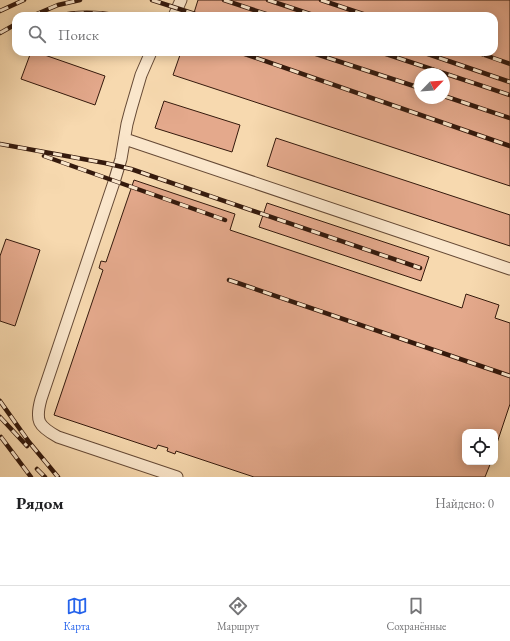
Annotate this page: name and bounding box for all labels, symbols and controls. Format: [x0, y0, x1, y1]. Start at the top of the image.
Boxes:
search box [12, 12, 498, 56]
icon: search [26, 23, 48, 45]
text: Поиск [58, 25, 99, 44]
north arrow [414, 68, 450, 104]
map controls [462, 429, 498, 465]
button: locate [462, 429, 498, 465]
text: Рядом [16, 492, 64, 514]
text: Найдено: 0 [435, 495, 494, 512]
tab: Карта [64, 595, 90, 633]
tab: Маршрут [217, 595, 259, 633]
tab: Сохранённые [386, 595, 446, 633]

